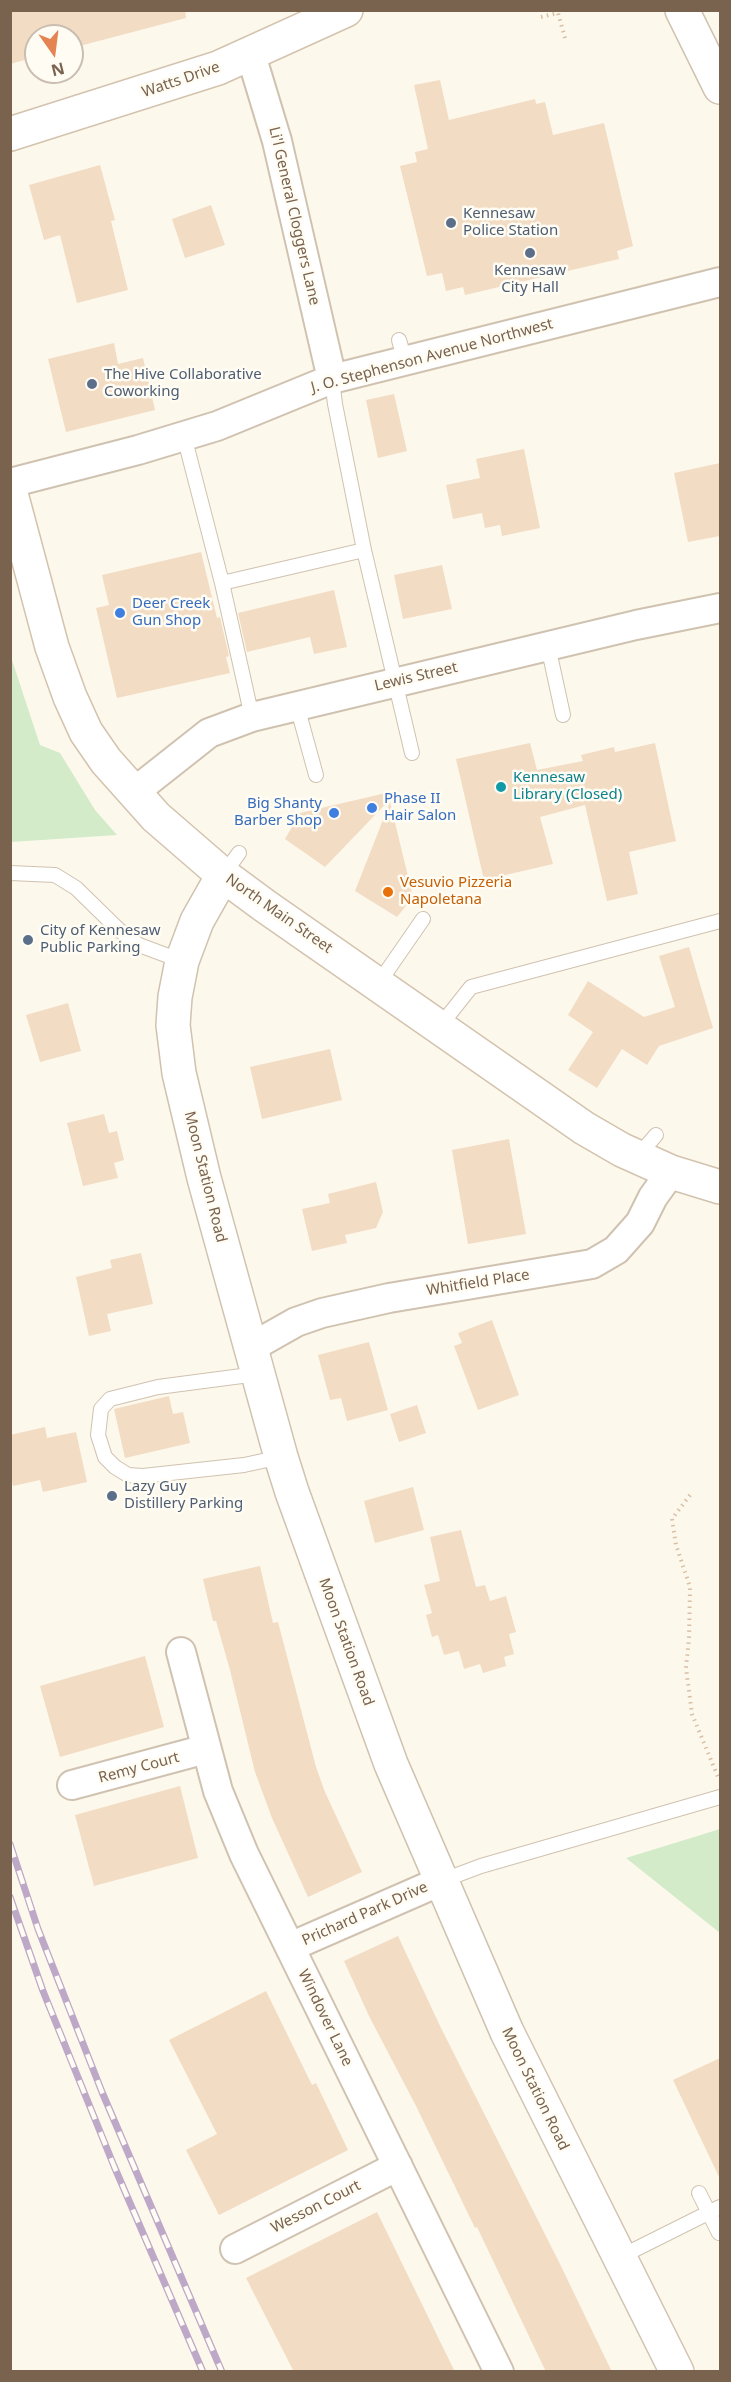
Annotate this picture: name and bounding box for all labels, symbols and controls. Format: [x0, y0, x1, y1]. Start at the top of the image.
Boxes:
north arrow [24, 24, 84, 84]
text: N [49, 57, 67, 82]
street label: Watts Drive [140, 58, 222, 102]
street label: Li'l General Cloggers Lane [265, 125, 323, 307]
place label: Kennesaw Police Station [463, 205, 558, 240]
marker: Kennesaw Police Station [444, 216, 458, 230]
marker: Kennesaw City Hall [523, 246, 537, 260]
place label: Kennesaw City Hall [494, 262, 566, 297]
street label: J. O. Stephenson Avenue Northwest [309, 315, 555, 397]
place label: The Hive Collaborative Coworking [104, 366, 262, 401]
marker: The Hive Collaborative Coworking [85, 377, 99, 391]
place label: Deer Creek Gun Shop [132, 595, 210, 630]
marker: Deer Creek Gun Shop [113, 606, 127, 620]
street label: Lewis Street [373, 659, 459, 695]
place label: Kennesaw Library (Closed) [513, 769, 622, 804]
marker: Kennesaw Library (Closed) [494, 780, 508, 794]
place label: Phase II Hair Salon [384, 790, 456, 825]
place label: Big Shanty Barber Shop [234, 795, 322, 830]
marker: Phase II Hair Salon [365, 801, 379, 815]
marker: Big Shanty Barber Shop [327, 806, 341, 820]
street label: North Main Street [222, 870, 336, 958]
place label: Vesuvio Pizzeria Napoletana [400, 874, 512, 909]
marker: Vesuvio Pizzeria Napoletana [381, 885, 395, 899]
place label: City of Kennesaw Public Parking [40, 922, 161, 957]
marker: City of Kennesaw Public Parking [21, 933, 35, 947]
street label: Moon Station Road [180, 1110, 230, 1244]
street label: Whitfield Place [425, 1266, 531, 1300]
place label: Lazy Guy Distillery Parking [124, 1478, 243, 1513]
marker: Lazy Guy Distillery Parking [105, 1489, 119, 1503]
street label: Moon Station Road [315, 1576, 377, 1708]
street label: Remy Court [97, 1749, 181, 1787]
street label: Prichard Park Drive [299, 1878, 431, 1950]
street label: Windover Lane [294, 1967, 356, 2069]
street label: Moon Station Road [497, 2025, 573, 2153]
street label: Wesson Court [268, 2177, 364, 2237]

